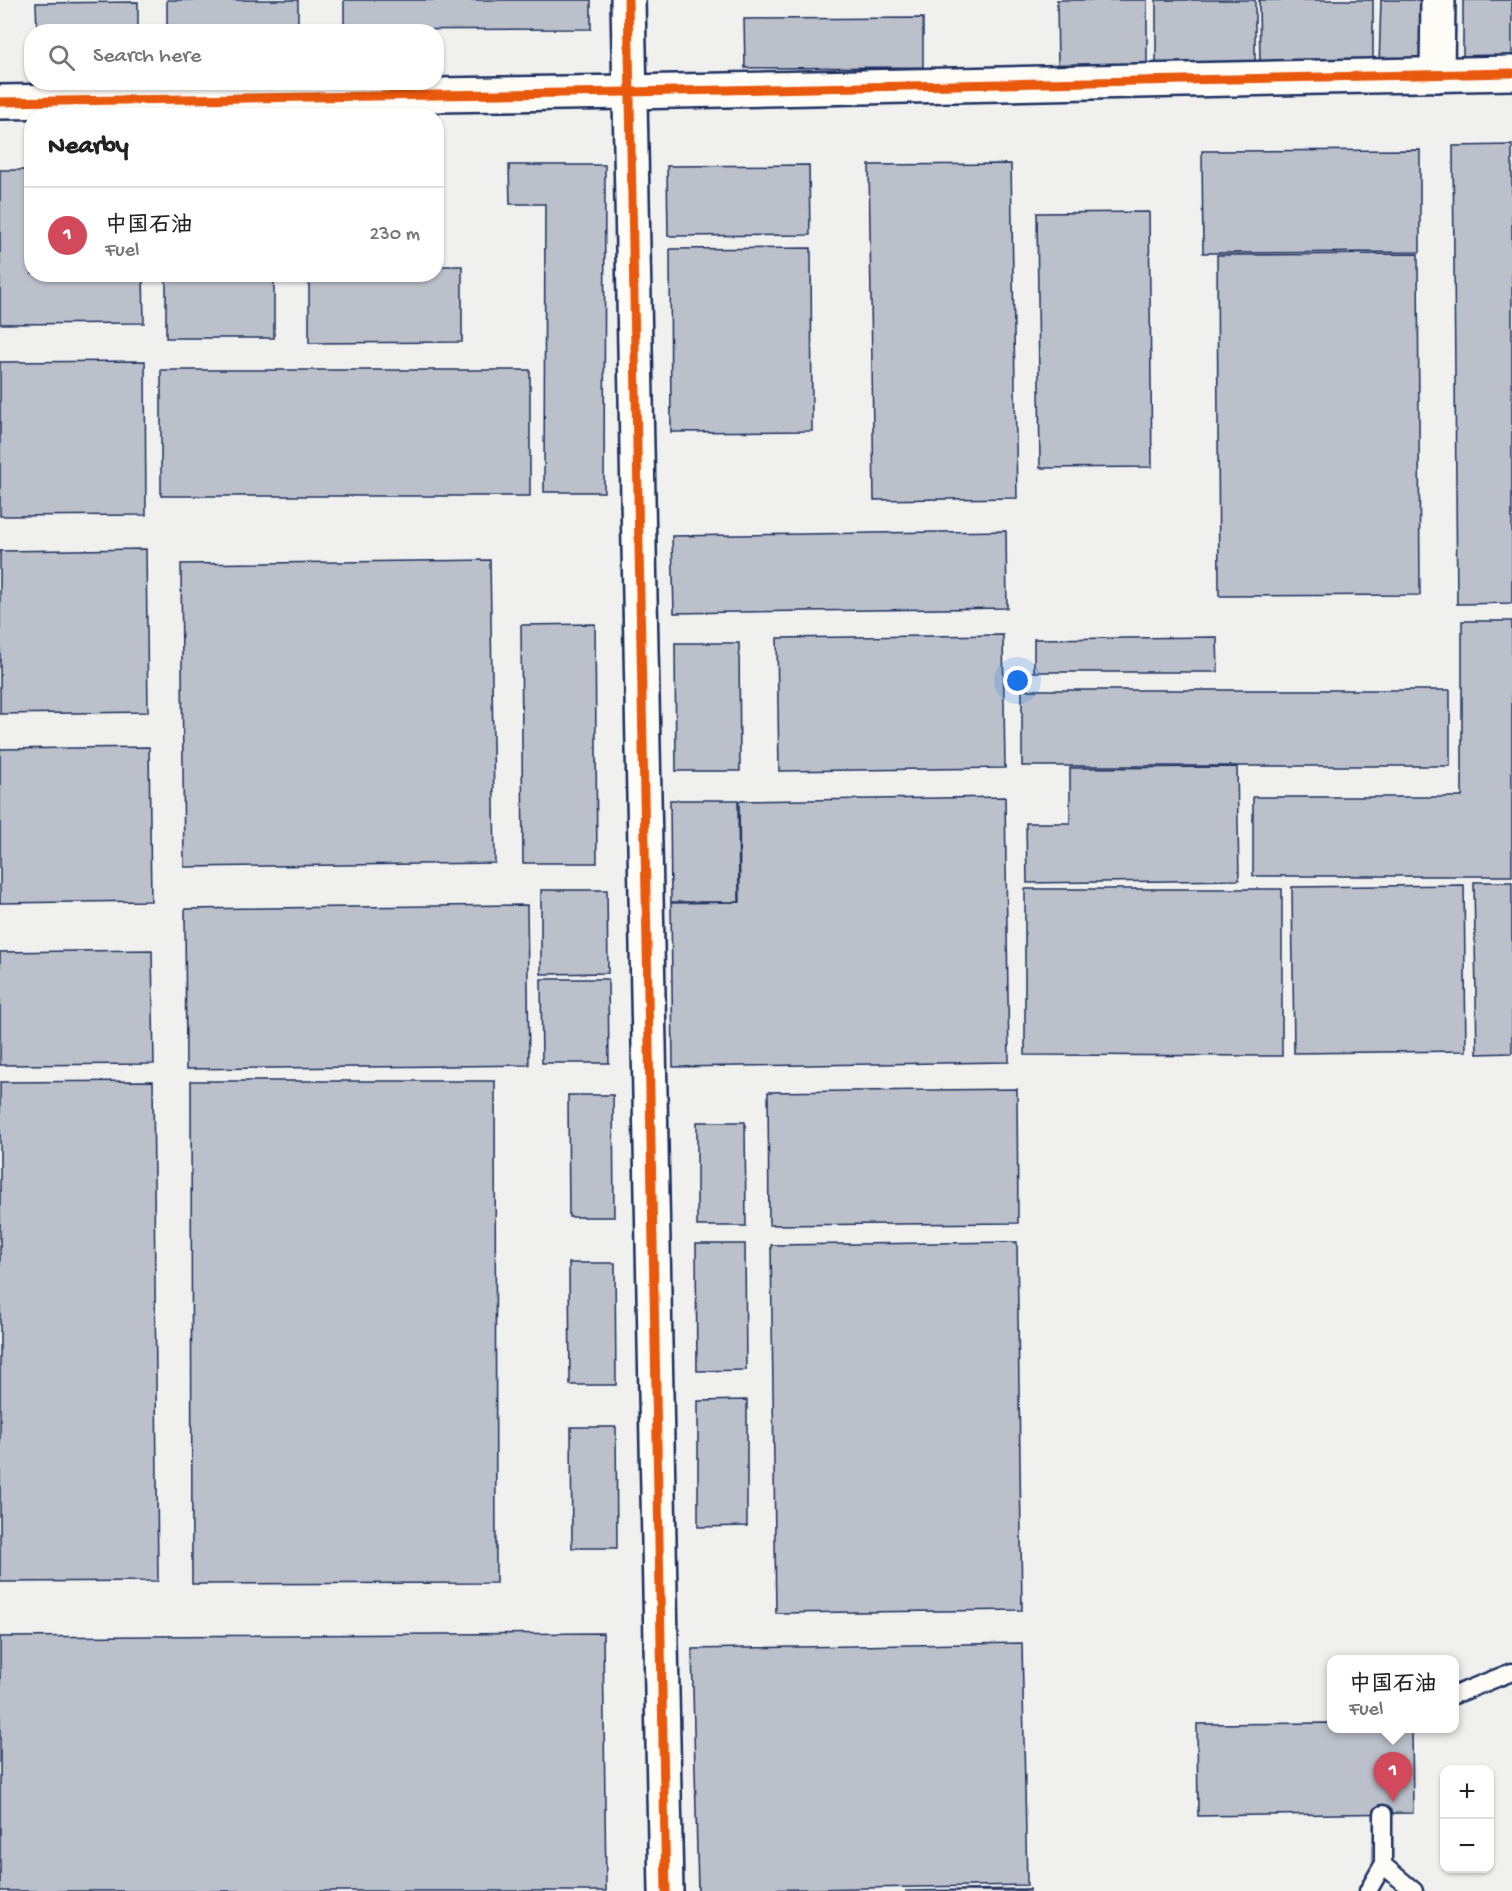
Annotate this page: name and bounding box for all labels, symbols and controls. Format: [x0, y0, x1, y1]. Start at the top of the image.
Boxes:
search box [24, 24, 444, 90]
icon: search [45, 41, 78, 74]
text: Search here [93, 44, 201, 70]
text: Nearby [48, 132, 129, 163]
text: 中国石油 [105, 214, 193, 240]
text: 1 [63, 224, 72, 247]
text: 230 m [370, 224, 420, 247]
text: Fuel [105, 240, 139, 263]
your location [1003, 666, 1032, 695]
popup [1327, 1655, 1459, 1733]
text: 中国石油 [1349, 1673, 1437, 1699]
text: Fuel [1349, 1699, 1383, 1722]
pin: 1 [1374, 1752, 1412, 1802]
map controls [1440, 1765, 1494, 1873]
button: + [1440, 1765, 1494, 1819]
button: − [1440, 1819, 1494, 1873]

